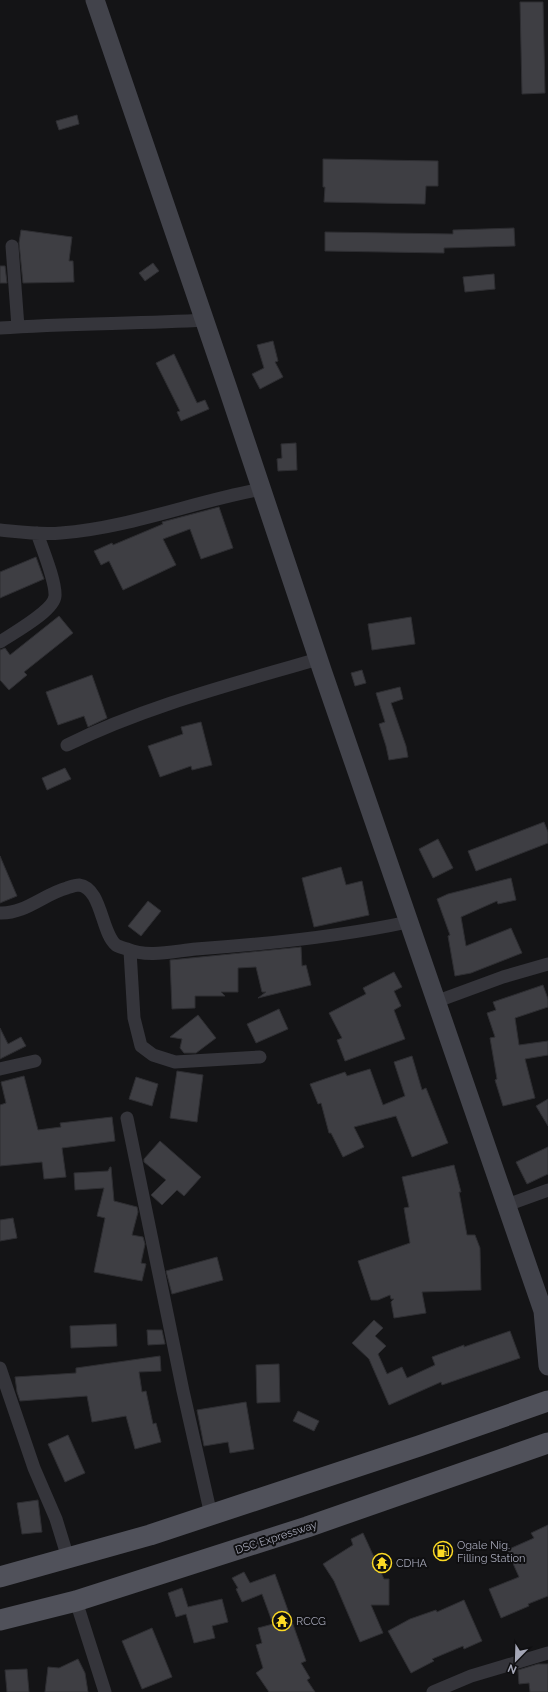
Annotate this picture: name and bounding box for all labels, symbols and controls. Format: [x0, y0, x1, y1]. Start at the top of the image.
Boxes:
street label: DSC Expressway [234, 1518, 319, 1557]
place label: Ogale Nig. Filling Station [457, 1539, 526, 1565]
fuel station icon: Ogale Nig. Filling Station [432, 1540, 454, 1562]
temple icon: CDHA [371, 1552, 393, 1574]
place label: CDHA [396, 1557, 428, 1570]
temple icon: RCCG [271, 1610, 293, 1632]
place label: RCCG [296, 1615, 326, 1628]
north arrow [496, 1640, 536, 1680]
text: N [506, 1661, 519, 1676]

